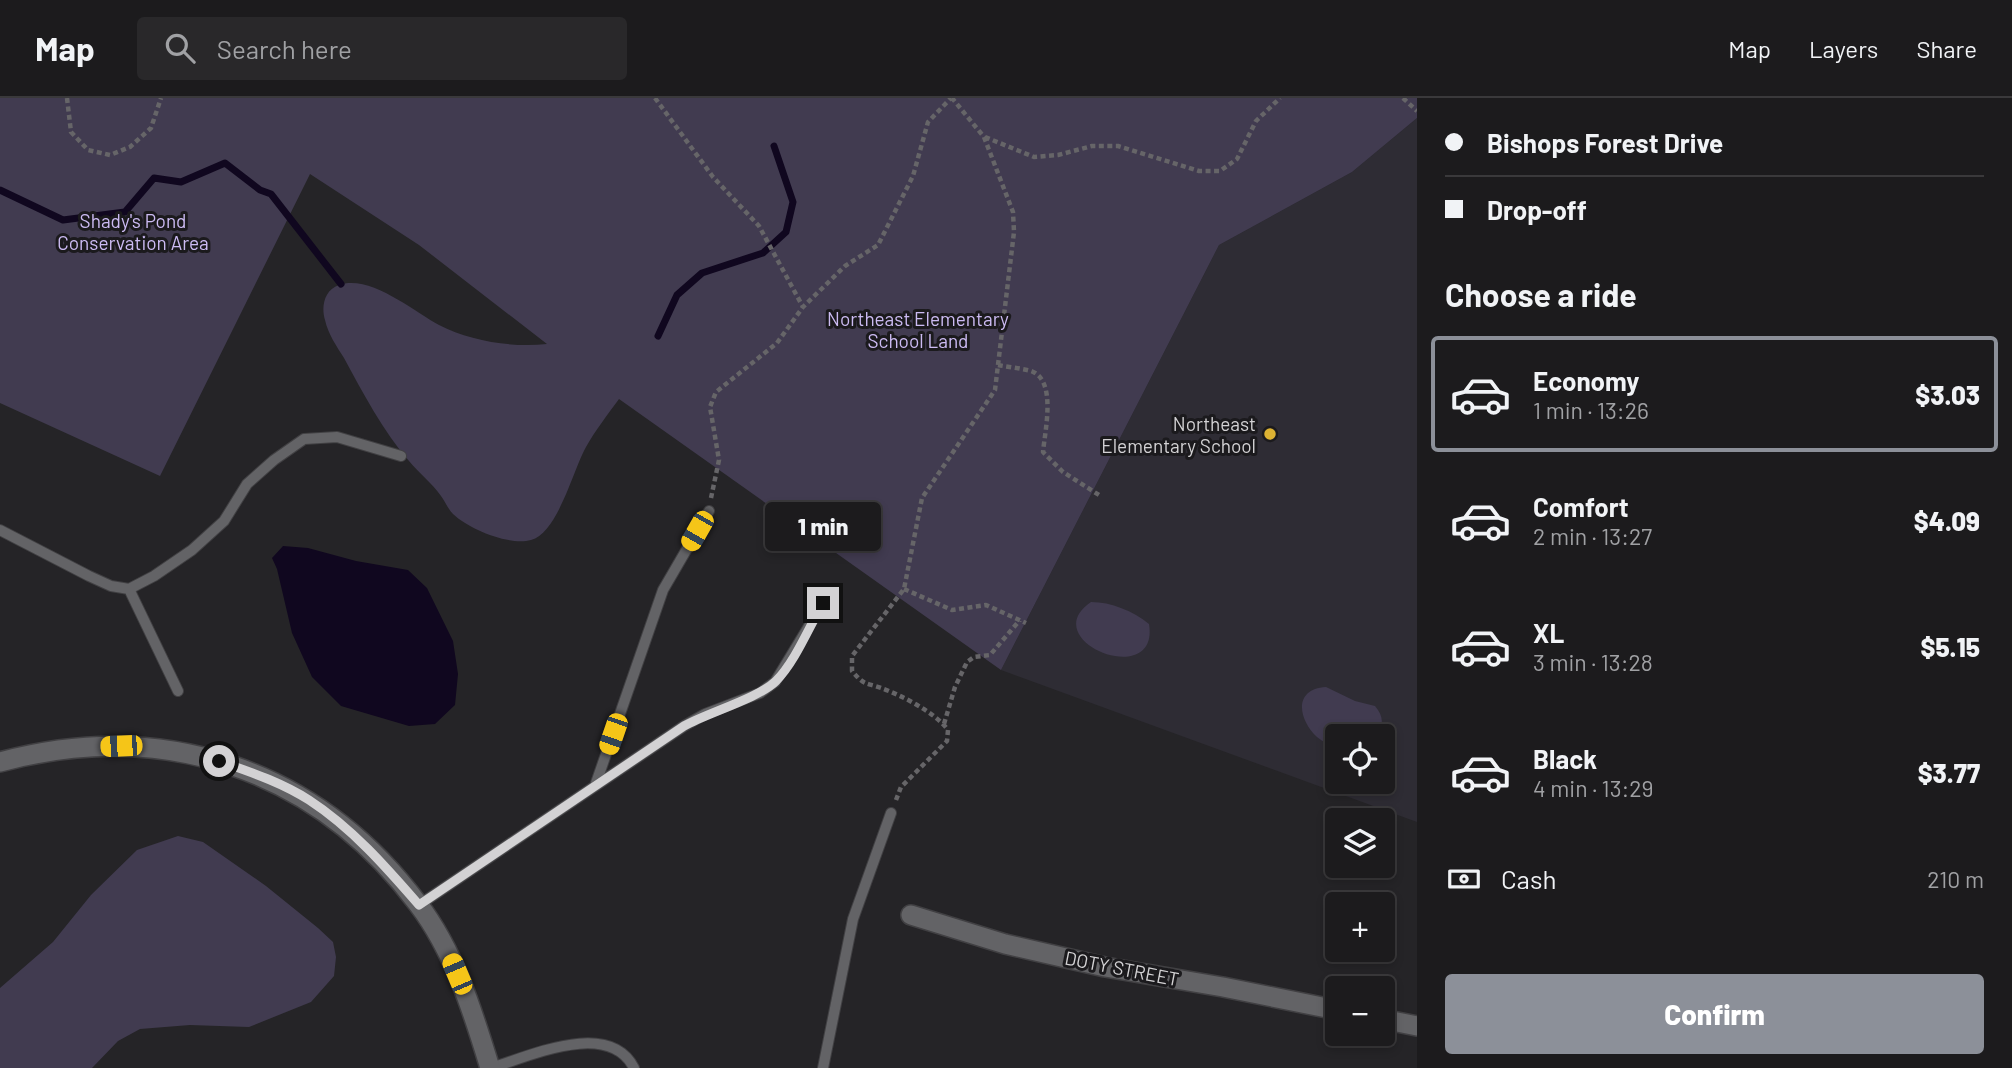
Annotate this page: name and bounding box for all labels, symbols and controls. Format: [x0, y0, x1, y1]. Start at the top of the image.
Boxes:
search box [137, 17, 627, 80]
text: Map [35, 28, 95, 68]
icon: search [161, 29, 199, 67]
text: Search here [217, 33, 352, 64]
text: Map [1728, 34, 1771, 63]
text: Layers [1809, 34, 1878, 63]
text: Share [1916, 34, 1977, 63]
text: Bishops Forest Drive [1487, 127, 1723, 158]
text: Drop-off [1487, 194, 1587, 225]
park label: Shady's Pond Conservation Area [57, 209, 209, 254]
text: Choose a ride [1445, 275, 1637, 313]
park label: Northeast Elementary School Land [827, 307, 1009, 352]
icon: car [1449, 363, 1512, 426]
text: Economy [1533, 365, 1639, 396]
text: $3.03 [1915, 379, 1980, 410]
text: 1 min · 13:26 [1533, 396, 1649, 424]
place label: Northeast Elementary School [1101, 412, 1256, 457]
marker: Northeast Elementary School [1262, 426, 1278, 442]
icon: car [1449, 489, 1512, 552]
text: Comfort [1533, 491, 1629, 522]
callout: 1 min [765, 502, 881, 550]
text: $4.09 [1914, 505, 1980, 536]
car [678, 508, 717, 554]
text: 1 min [798, 512, 848, 540]
text: 2 min · 13:27 [1533, 522, 1652, 550]
route end [807, 587, 839, 619]
icon: car [1449, 615, 1512, 678]
text: XL [1533, 617, 1564, 648]
text: $5.15 [1920, 631, 1980, 662]
text: 3 min · 13:28 [1533, 648, 1653, 676]
car [597, 711, 630, 757]
map controls [1325, 724, 1395, 1046]
button: locate [1325, 724, 1395, 794]
car [100, 735, 143, 757]
icon: car [1449, 741, 1512, 804]
text: Black [1533, 743, 1597, 774]
route start [203, 745, 235, 777]
text: $3.77 [1918, 757, 1980, 788]
text: 4 min · 13:29 [1533, 774, 1654, 802]
button: layers [1325, 808, 1395, 878]
icon: cash [1445, 860, 1483, 898]
text: Cash [1501, 863, 1556, 894]
text: 210 m [1927, 865, 1984, 893]
button: + [1325, 892, 1395, 962]
street label: DOTY STREET [1063, 946, 1181, 990]
car [440, 951, 475, 997]
button: Confirm [1445, 974, 1984, 1054]
button: − [1325, 976, 1395, 1046]

